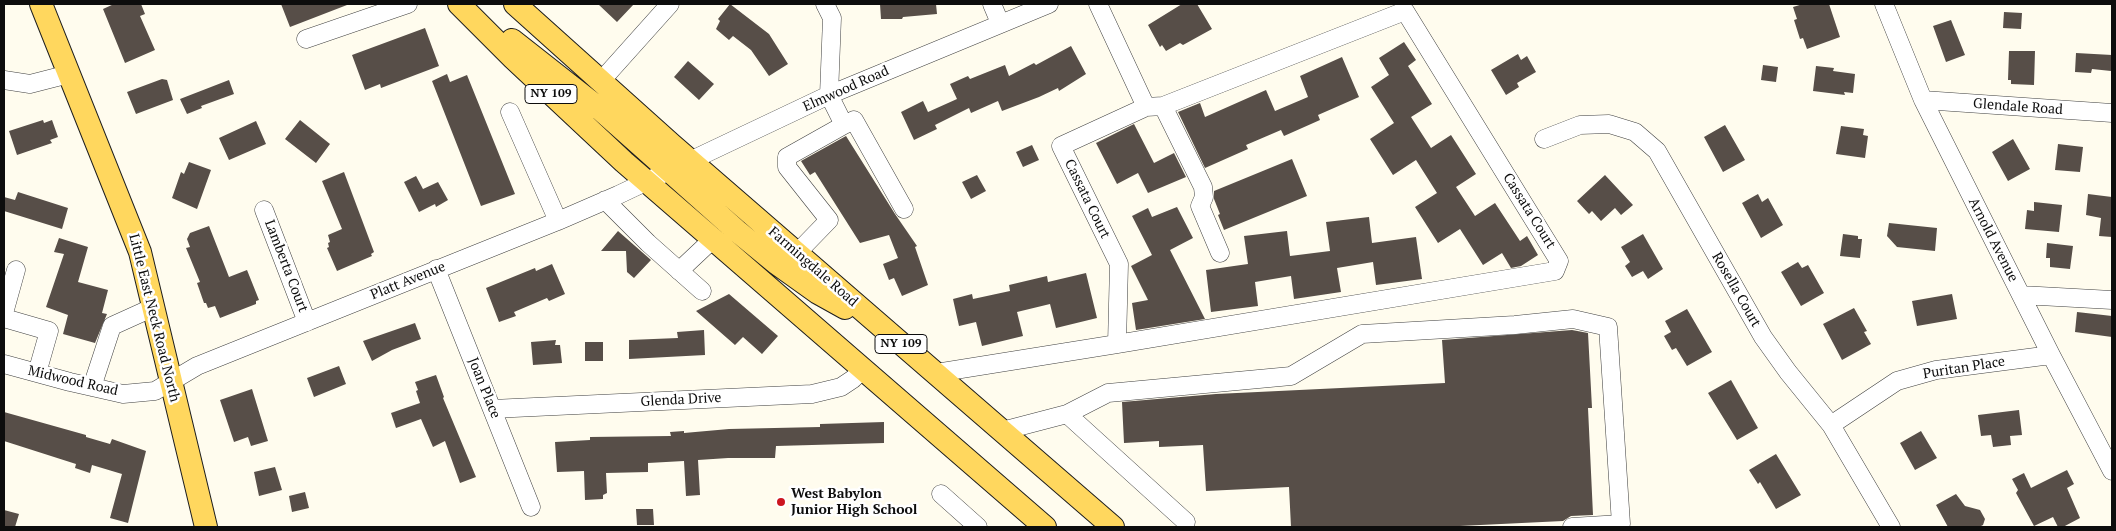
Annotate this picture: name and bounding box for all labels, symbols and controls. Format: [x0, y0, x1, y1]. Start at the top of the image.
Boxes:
street label: Elmwood Road [800, 63, 892, 115]
road number: NY 109 [525, 85, 577, 104]
street label: Glendale Road [1973, 95, 2063, 119]
street label: Cassata Court [1061, 157, 1113, 241]
street label: Cassata Court [1499, 170, 1559, 252]
street label: Arnold Avenue [1965, 195, 2021, 285]
street label: Lamberta Court [261, 217, 311, 315]
street label: Farmingdale Road [765, 224, 861, 310]
street label: Little East Neck Road North [125, 232, 183, 404]
street label: Rosella Court [1708, 250, 1764, 330]
street label: Platt Avenue [368, 258, 448, 304]
road number: NY 109 [875, 334, 927, 354]
street label: Puritan Place [1922, 353, 2006, 383]
street label: Joan Place [464, 355, 504, 421]
street label: Midwood Road [26, 362, 120, 400]
street label: Glenda Drive [640, 389, 722, 411]
place label: West Babylon Junior High School [791, 486, 917, 518]
marker: West Babylon Junior High School [775, 496, 787, 508]

